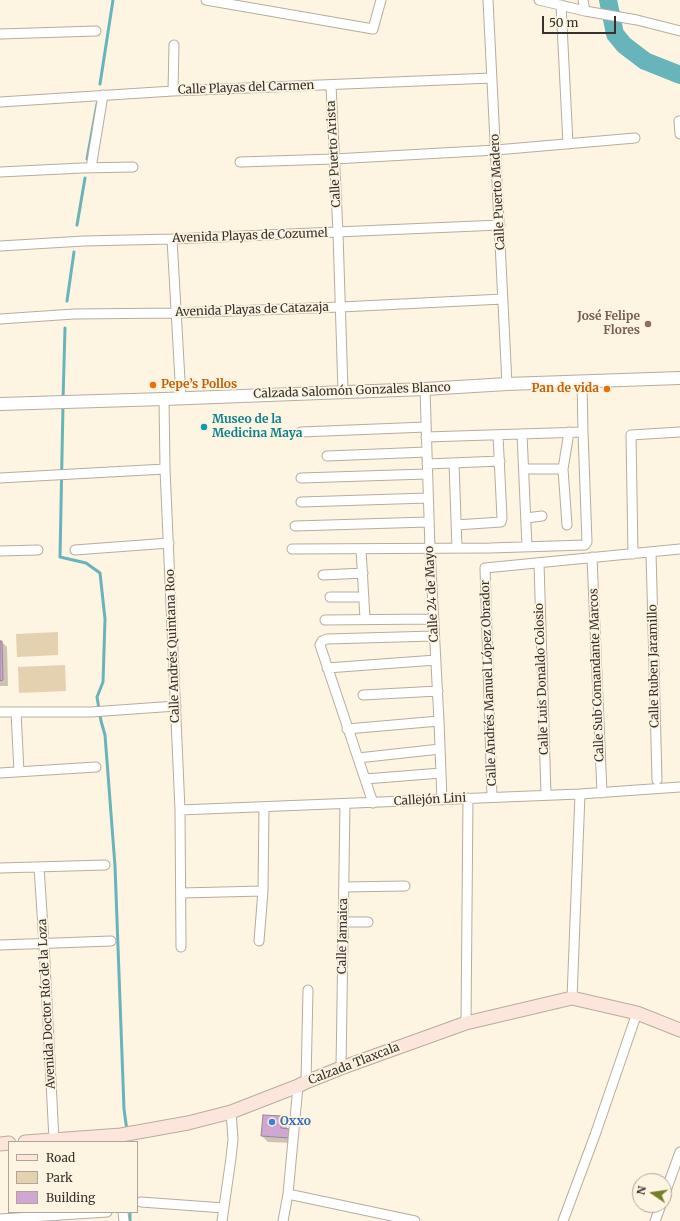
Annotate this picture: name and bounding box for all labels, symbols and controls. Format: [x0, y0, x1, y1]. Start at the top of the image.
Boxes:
scale bar [544, 8, 618, 34]
text: 50 m [549, 15, 578, 30]
street label: Calle Playas del Carmen [178, 78, 314, 98]
street label: Calle Puerto Arista [324, 100, 344, 208]
street label: Calle Puerto Madero [488, 134, 508, 250]
street label: Avenida Playas de Cozumel [172, 226, 328, 246]
street label: Avenida Playas de Catazaja [175, 300, 329, 320]
place label: José Felipe Flores [577, 310, 640, 338]
marker: José Felipe Flores [643, 319, 653, 329]
place label: Pepe’s Pollos [161, 378, 237, 392]
marker: Pepe’s Pollos [148, 380, 158, 390]
street label: Calzada Salomón Gonzales Blanco [253, 380, 451, 402]
place label: Pan de vida [532, 382, 599, 396]
marker: Pan de vida [602, 384, 612, 394]
place label: Museo de la Medicina Maya [212, 413, 302, 441]
marker: Museo de la Medicina Maya [199, 422, 209, 432]
street label: Calle 24 de Mayo [422, 545, 442, 643]
street label: Calle Andrés Quintana Roo [163, 569, 183, 723]
street label: Calle Andrés Manuel López Obrador [478, 580, 500, 786]
street label: Calle Sub Comandante Marcos [587, 588, 607, 762]
street label: Calle Luis Donaldo Colosio [532, 603, 552, 755]
street label: Calle Ruben Jaramillo [646, 604, 662, 728]
street label: Callejón Lini [393, 791, 467, 809]
street label: Calle Jamaica [335, 898, 351, 974]
street label: Avenida Doctor Río de la Loza [35, 918, 59, 1090]
street label: Calzada Tlaxcala [306, 1040, 402, 1088]
place label: Oxxo [280, 1115, 311, 1129]
marker: Oxxo [267, 1117, 277, 1127]
legend [8, 1141, 138, 1213]
text: Road [46, 1150, 75, 1165]
text: Park [46, 1170, 73, 1185]
north arrow [632, 1173, 672, 1213]
text: N [633, 1185, 649, 1196]
text: Building [46, 1190, 95, 1205]

